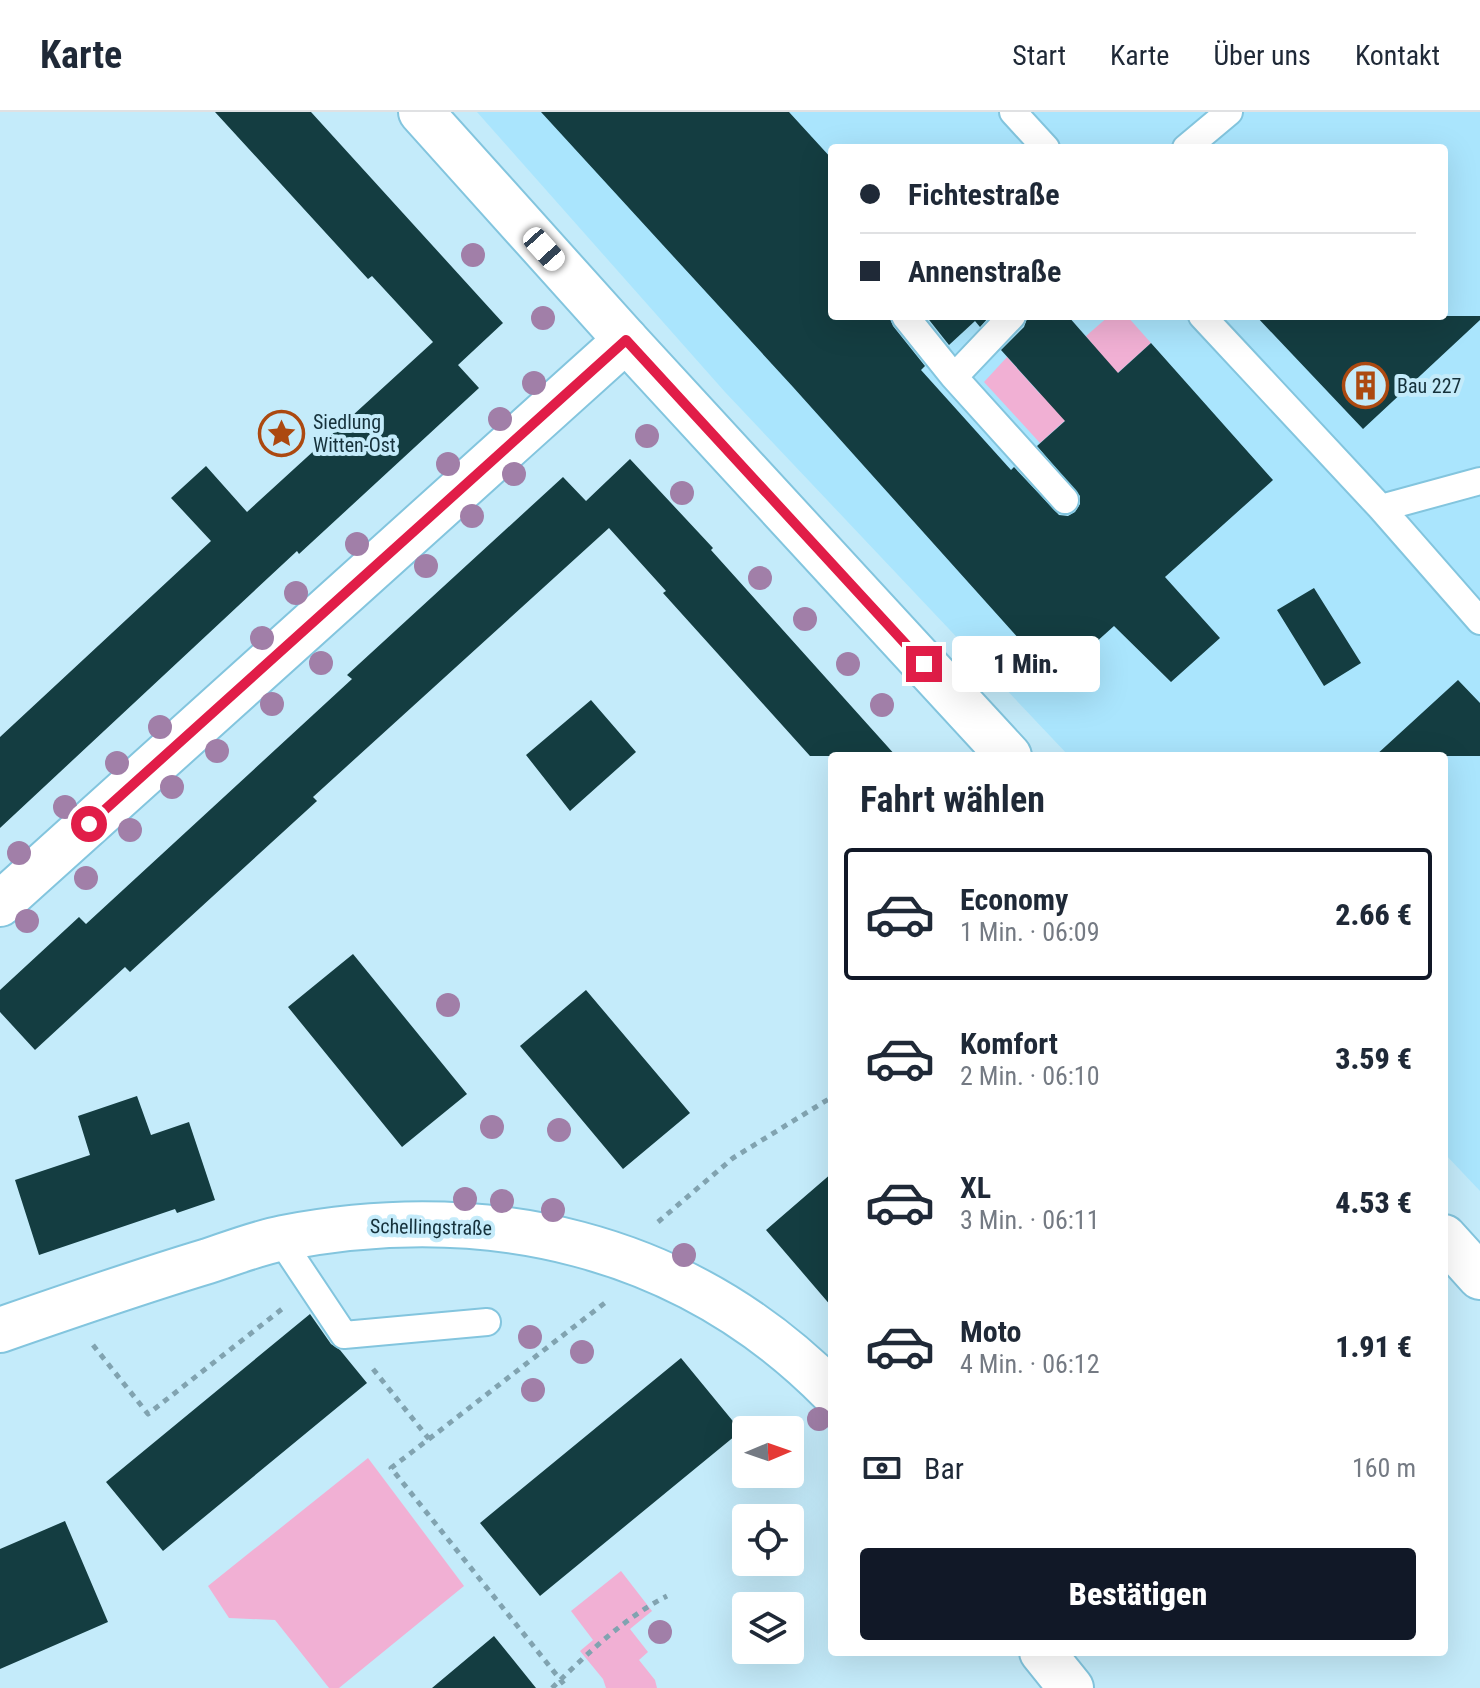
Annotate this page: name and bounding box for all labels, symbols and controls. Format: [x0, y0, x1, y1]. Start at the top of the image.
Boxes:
text: Karte [40, 33, 122, 77]
text: Start [1012, 39, 1066, 72]
text: Karte [1110, 39, 1169, 72]
text: Über uns [1213, 39, 1311, 72]
text: Kontakt [1355, 39, 1440, 72]
text: Fichtestraße [908, 177, 1060, 212]
car [519, 223, 569, 275]
text: Annenstraße [908, 254, 1061, 289]
building icon: Bau 227 [1342, 362, 1390, 410]
place label: Bau 227 [1397, 374, 1461, 398]
place icon: Siedlung Witten-Ost [258, 410, 306, 458]
place label: Siedlung Witten-Ost [313, 410, 396, 457]
callout: 1 Min. [952, 636, 1100, 692]
route end [906, 646, 942, 682]
text: 1 Min. [993, 649, 1059, 679]
text: Fahrt wählen [860, 779, 1045, 821]
route start [71, 806, 107, 842]
icon: car [864, 878, 936, 950]
text: Economy [960, 882, 1068, 917]
text: 2.66 € [1335, 897, 1412, 932]
text: 1 Min. · 06:09 [960, 917, 1100, 947]
icon: car [864, 1022, 936, 1094]
text: Komfort [960, 1026, 1058, 1061]
text: 3.59 € [1335, 1041, 1412, 1076]
text: 2 Min. · 06:10 [960, 1061, 1100, 1091]
icon: car [864, 1166, 936, 1238]
text: XL [960, 1170, 991, 1205]
text: 4.53 € [1335, 1185, 1412, 1220]
text: 3 Min. · 06:11 [960, 1205, 1100, 1235]
street label: Schellingstraße [370, 1214, 492, 1240]
icon: car [864, 1310, 936, 1382]
text: Moto [960, 1314, 1021, 1349]
text: 1.91 € [1335, 1329, 1412, 1364]
text: 4 Min. · 06:12 [960, 1349, 1100, 1379]
north arrow [732, 1416, 804, 1488]
map controls [732, 1416, 804, 1664]
icon: cash [860, 1446, 904, 1490]
text: Bar [924, 1451, 964, 1486]
text: 160 m [1352, 1453, 1416, 1483]
button: locate [732, 1504, 804, 1576]
button: Bestätigen [860, 1548, 1416, 1640]
button: layers [732, 1592, 804, 1664]

